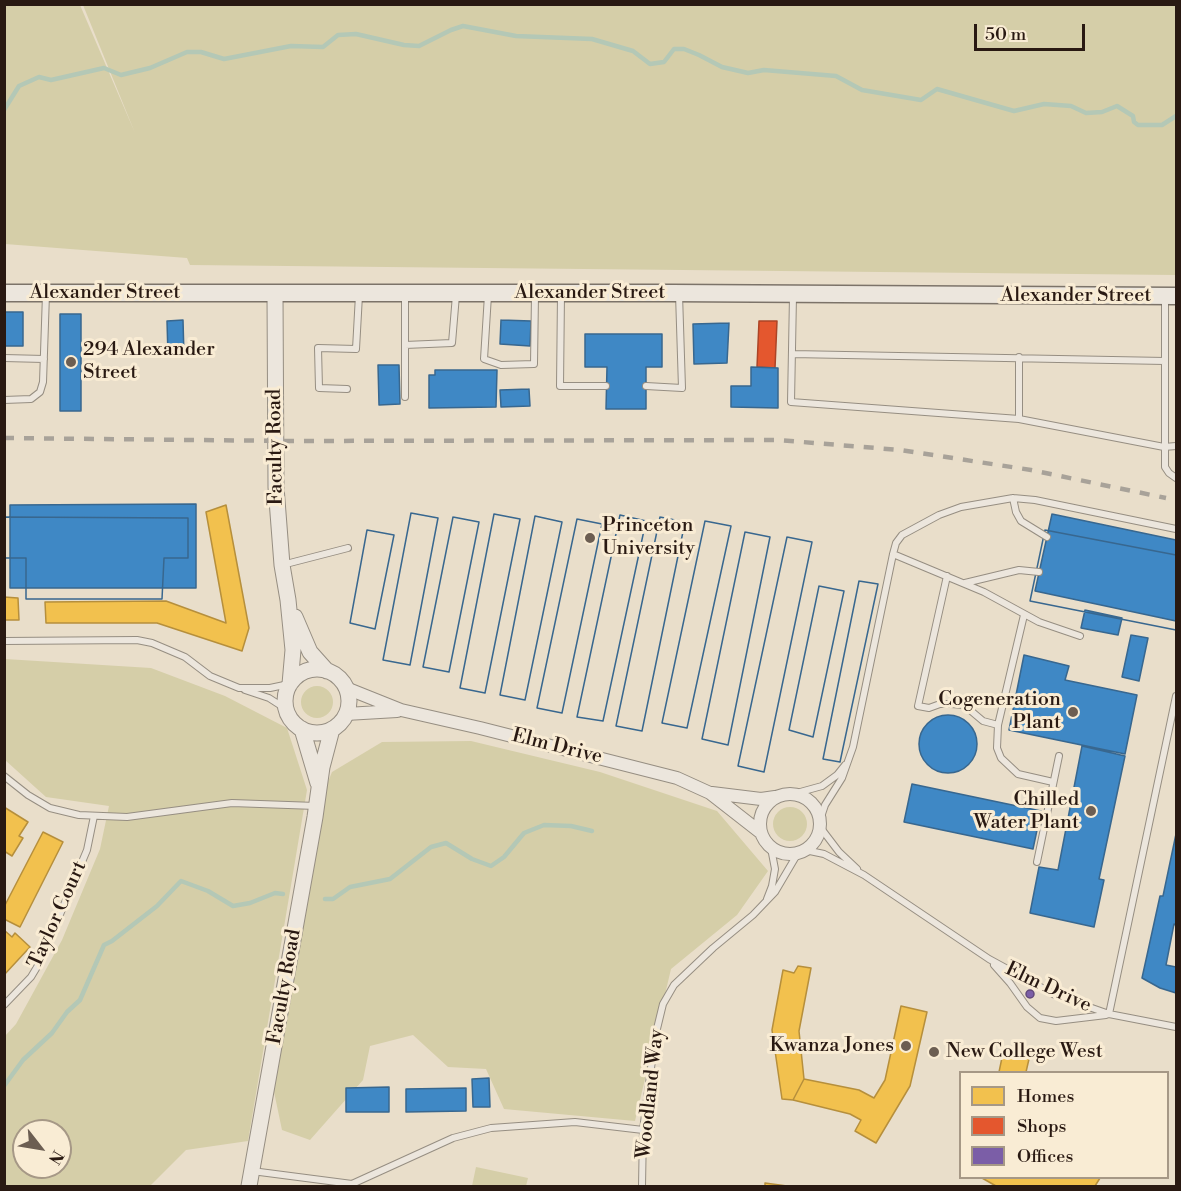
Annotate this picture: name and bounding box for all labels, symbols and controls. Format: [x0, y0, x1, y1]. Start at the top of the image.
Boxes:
scale bar [977, 12, 1088, 50]
text: 50 m [985, 23, 1026, 46]
street label: Alexander Street [30, 281, 180, 305]
street label: Alexander Street [515, 281, 665, 305]
street label: Alexander Street [1001, 284, 1151, 308]
place label: 294 Alexander Street [83, 338, 215, 385]
marker: 294 Alexander Street [64, 355, 78, 369]
street label: Faculty Road [263, 388, 289, 506]
place label: Princeton University [602, 514, 695, 561]
marker: Princeton University [583, 531, 597, 545]
place label: Cogeneration Plant [938, 688, 1061, 735]
marker: Cogeneration Plant [1066, 705, 1080, 719]
street label: Elm Drive [509, 724, 605, 770]
place label: Chilled Water Plant [974, 788, 1079, 835]
marker: Chilled Water Plant [1084, 804, 1098, 818]
street label: Taylor Court [24, 858, 92, 972]
street label: Faculty Road [263, 927, 307, 1047]
street label: Elm Drive [1001, 958, 1095, 1018]
street label: Woodland Way [632, 1028, 670, 1160]
place label: Kwanza Jones [770, 1034, 894, 1058]
marker: Kwanza Jones [899, 1039, 913, 1053]
place label: New College West [946, 1040, 1103, 1064]
marker: New College West [927, 1045, 941, 1059]
legend [959, 1071, 1169, 1179]
text: Homes [1017, 1085, 1074, 1108]
text: Shops [1017, 1115, 1066, 1138]
north arrow [12, 1119, 72, 1179]
text: Offices [1017, 1145, 1073, 1168]
text: N [44, 1147, 68, 1168]

